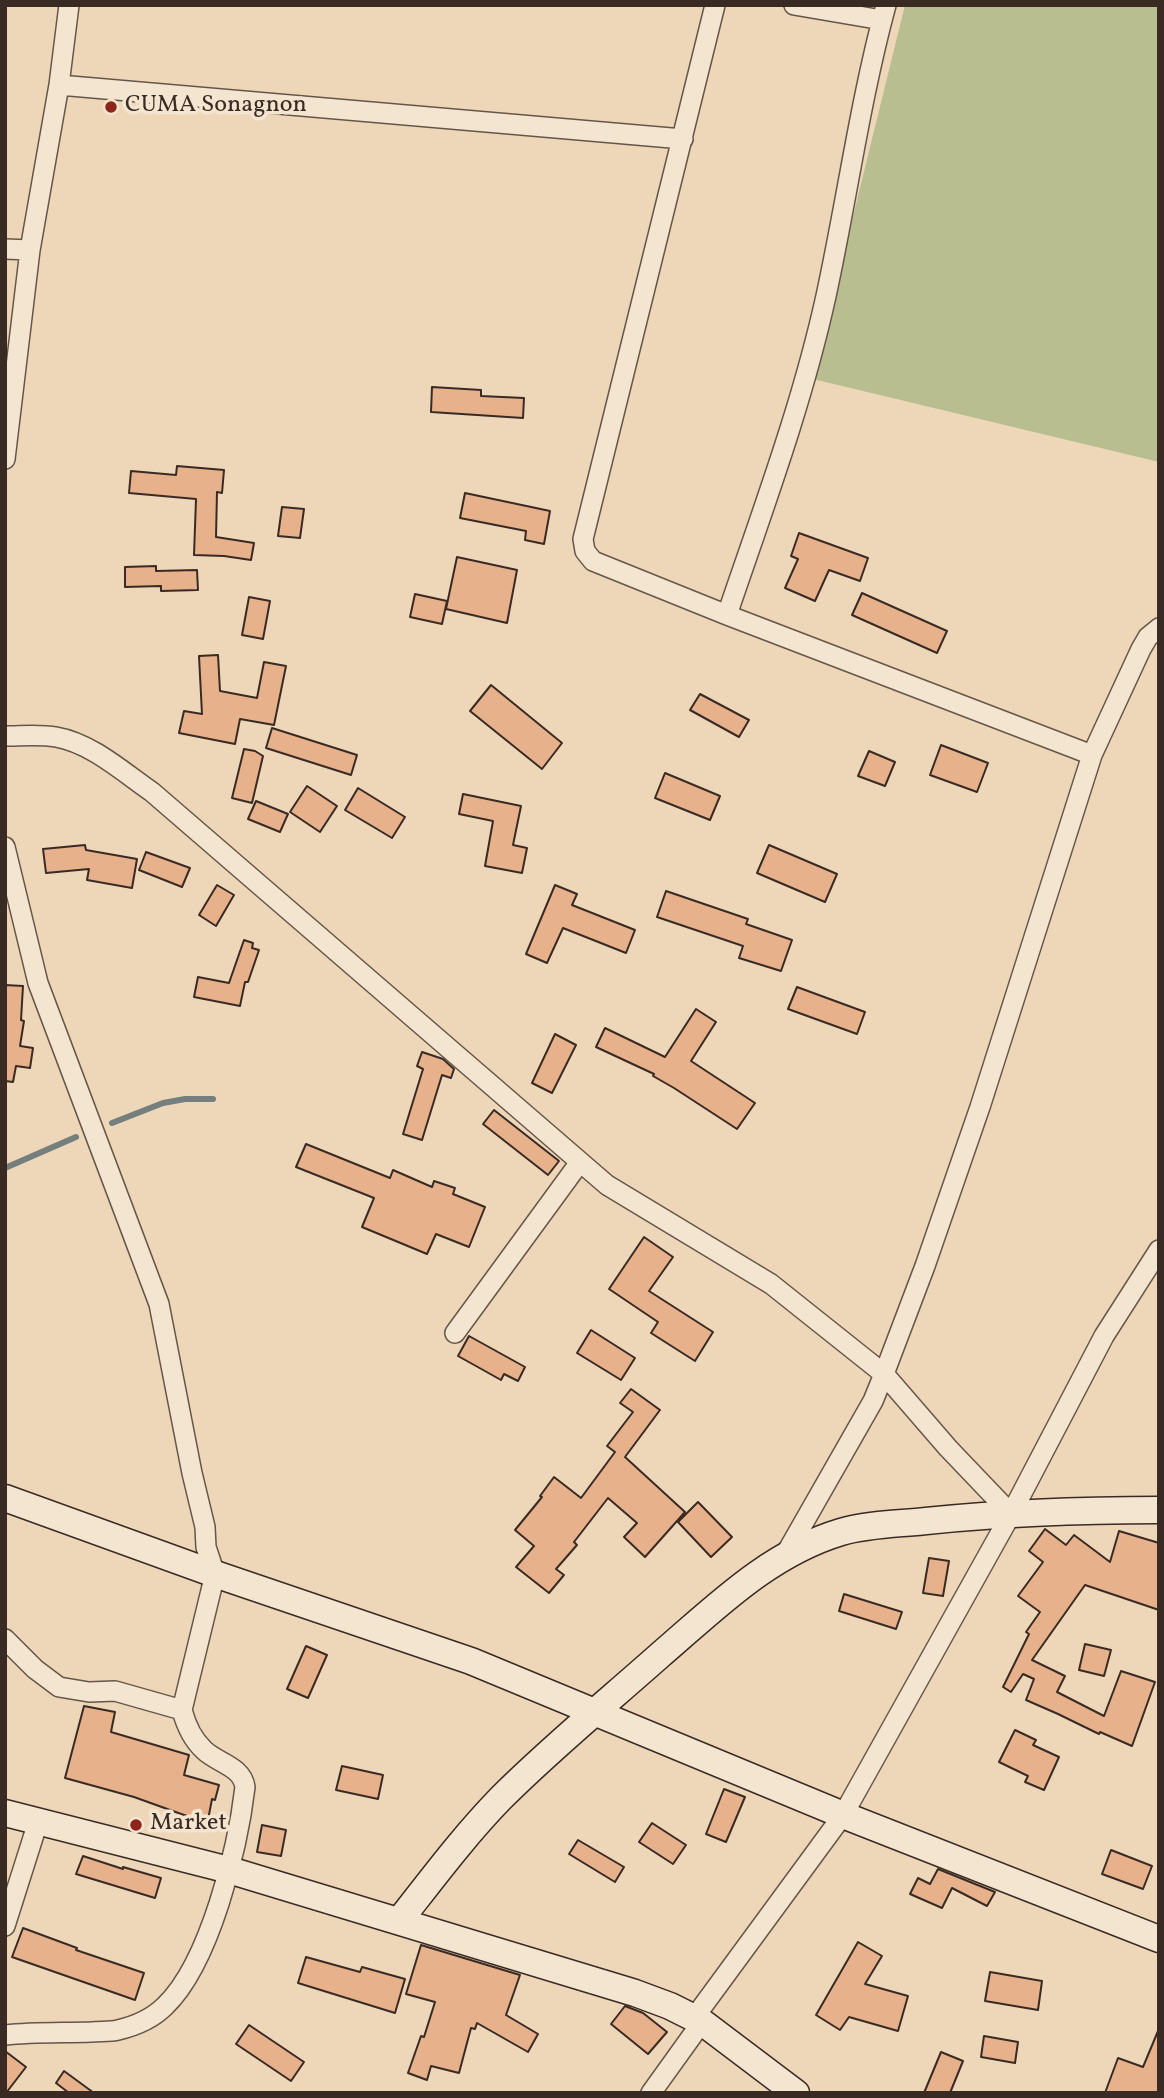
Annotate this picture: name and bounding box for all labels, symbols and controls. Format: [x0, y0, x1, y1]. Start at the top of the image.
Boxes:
place label: CUMA Sonagnon [125, 93, 307, 121]
marker: CUMA Sonagnon [103, 99, 119, 115]
place label: Market [150, 1811, 227, 1839]
marker: Market [128, 1817, 144, 1833]

